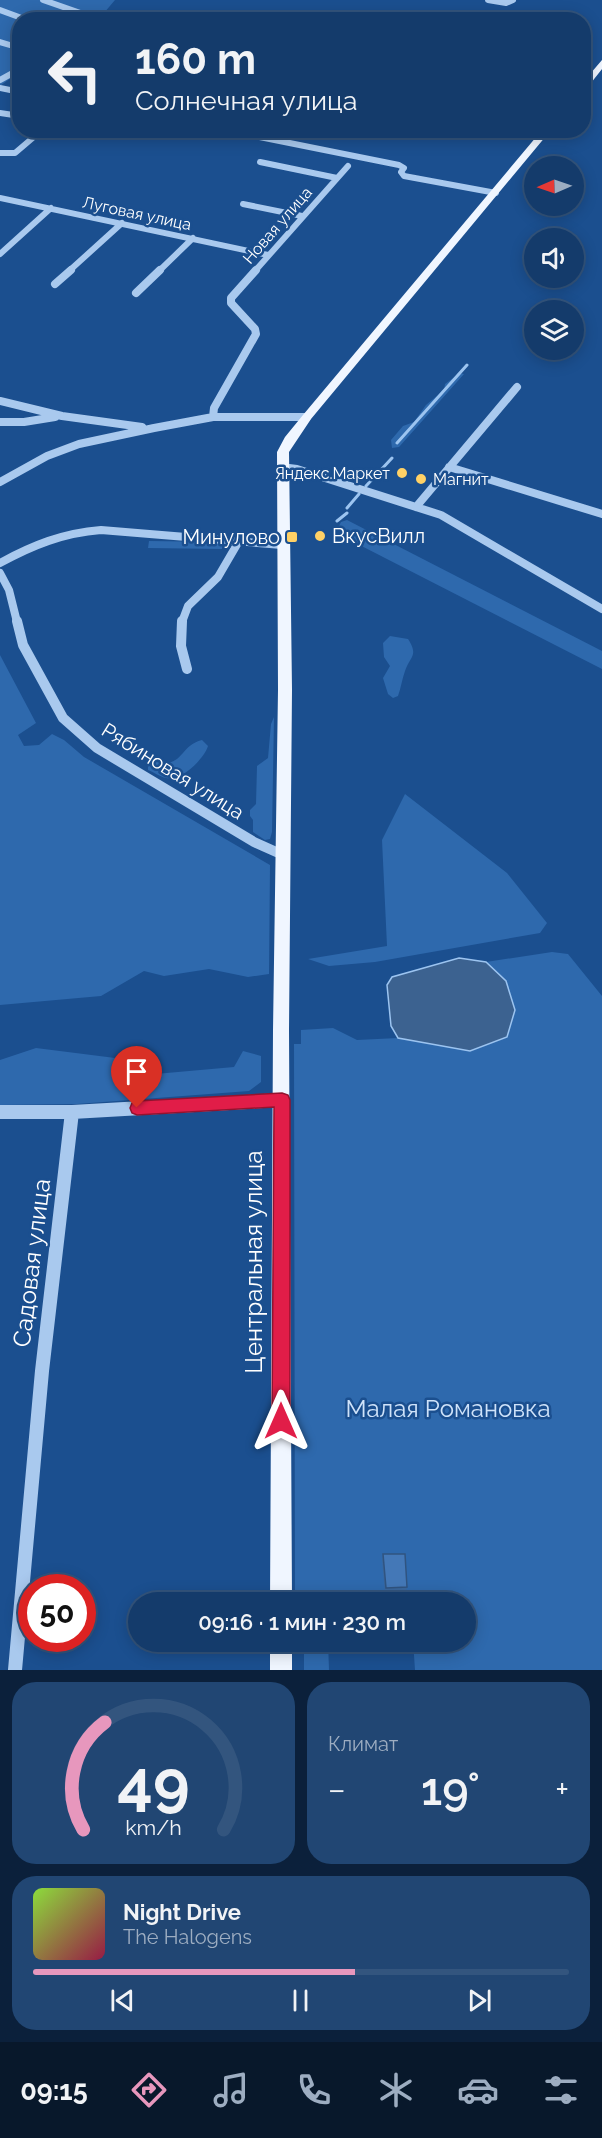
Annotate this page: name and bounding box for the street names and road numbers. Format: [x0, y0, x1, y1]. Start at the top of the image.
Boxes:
street label: Новая улица [239, 183, 316, 268]
street label: Луговая улица [81, 193, 193, 234]
street label: Рябиновая улица [97, 718, 249, 824]
street label: Центральная улица [239, 1150, 268, 1374]
street label: Садовая улица [7, 1177, 56, 1349]

